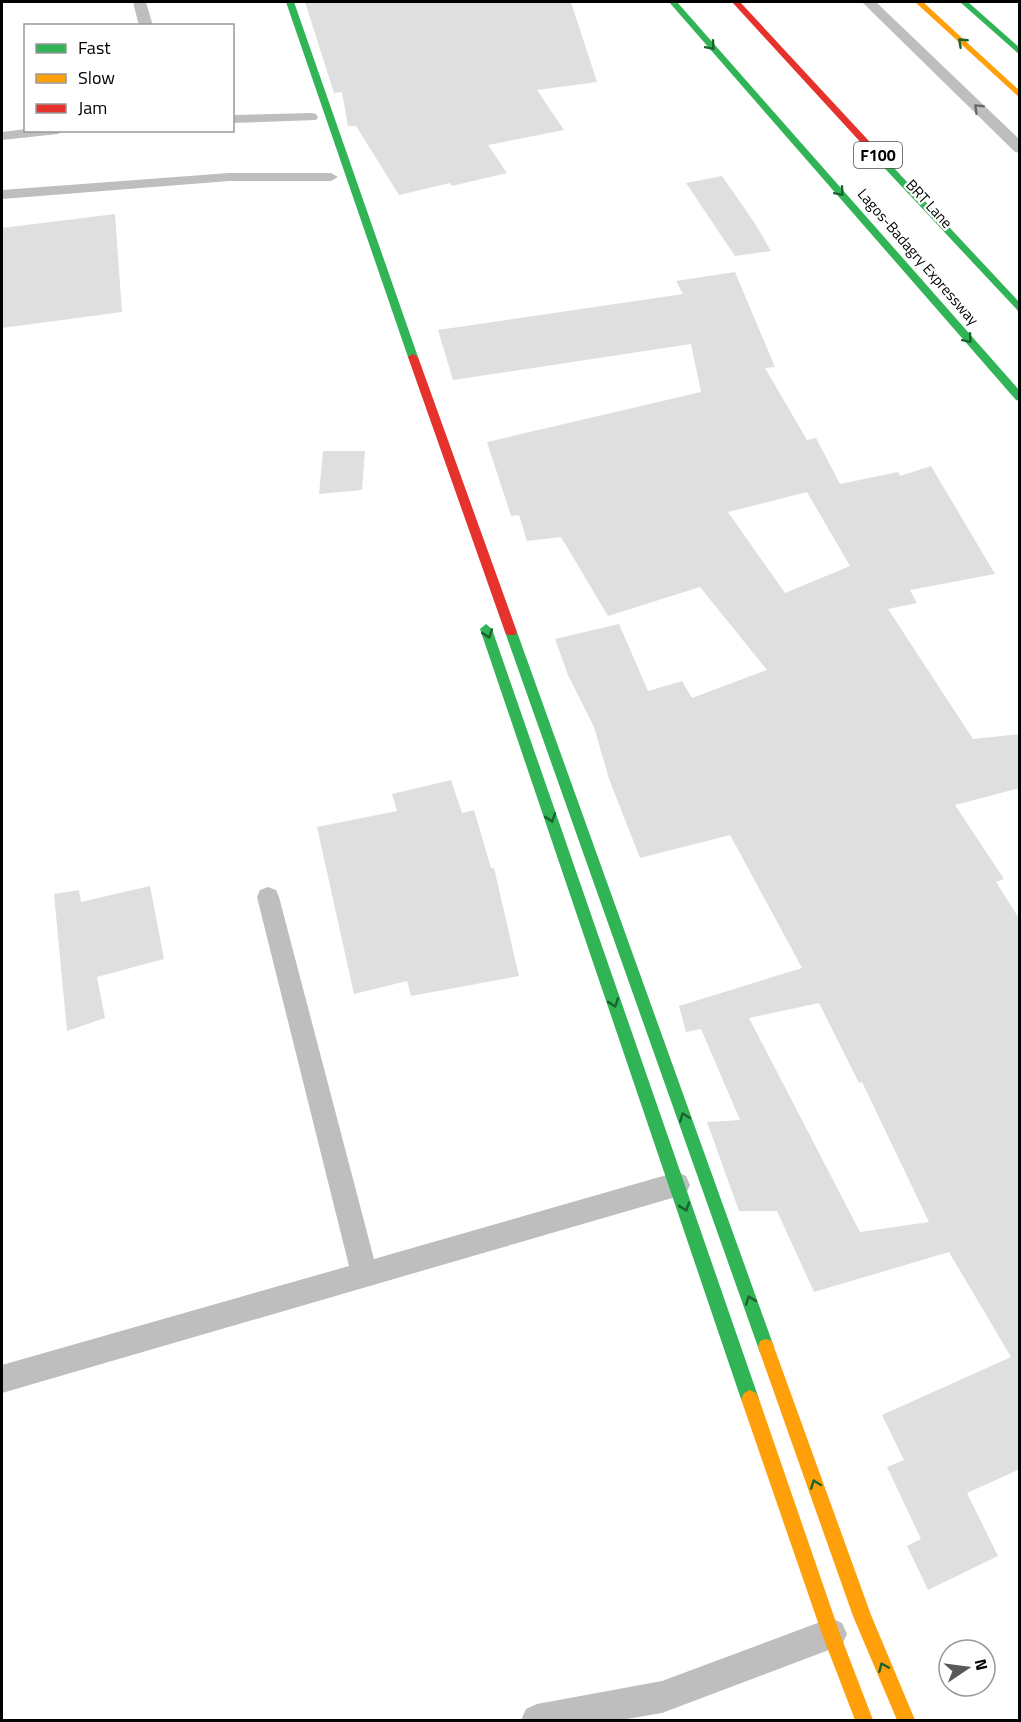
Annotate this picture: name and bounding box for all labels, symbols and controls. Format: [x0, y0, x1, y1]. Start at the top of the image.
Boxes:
legend [24, 24, 234, 132]
text: Fast [78, 34, 111, 61]
one-way arrow [958, 38, 969, 49]
one-way arrow [704, 39, 715, 49]
text: Slow [78, 64, 115, 91]
text: Jam [78, 94, 107, 121]
one-way arrow [974, 104, 984, 115]
road number: F100 [854, 142, 902, 168]
street label: BRT Lane [901, 174, 958, 233]
street label: Lagos-Badagry Expressway [852, 183, 984, 330]
one-way arrow [833, 185, 844, 196]
one-way arrow [961, 332, 972, 343]
one-way arrow [480, 628, 493, 639]
one-way arrow [544, 812, 557, 823]
one-way arrow [607, 997, 620, 1008]
one-way arrow [679, 1112, 692, 1122]
one-way arrow [677, 1201, 690, 1212]
one-way arrow [744, 1295, 757, 1306]
one-way arrow [810, 1479, 823, 1490]
north arrow [937, 1638, 997, 1698]
text: N [969, 1657, 995, 1673]
one-way arrow [878, 1662, 890, 1673]

